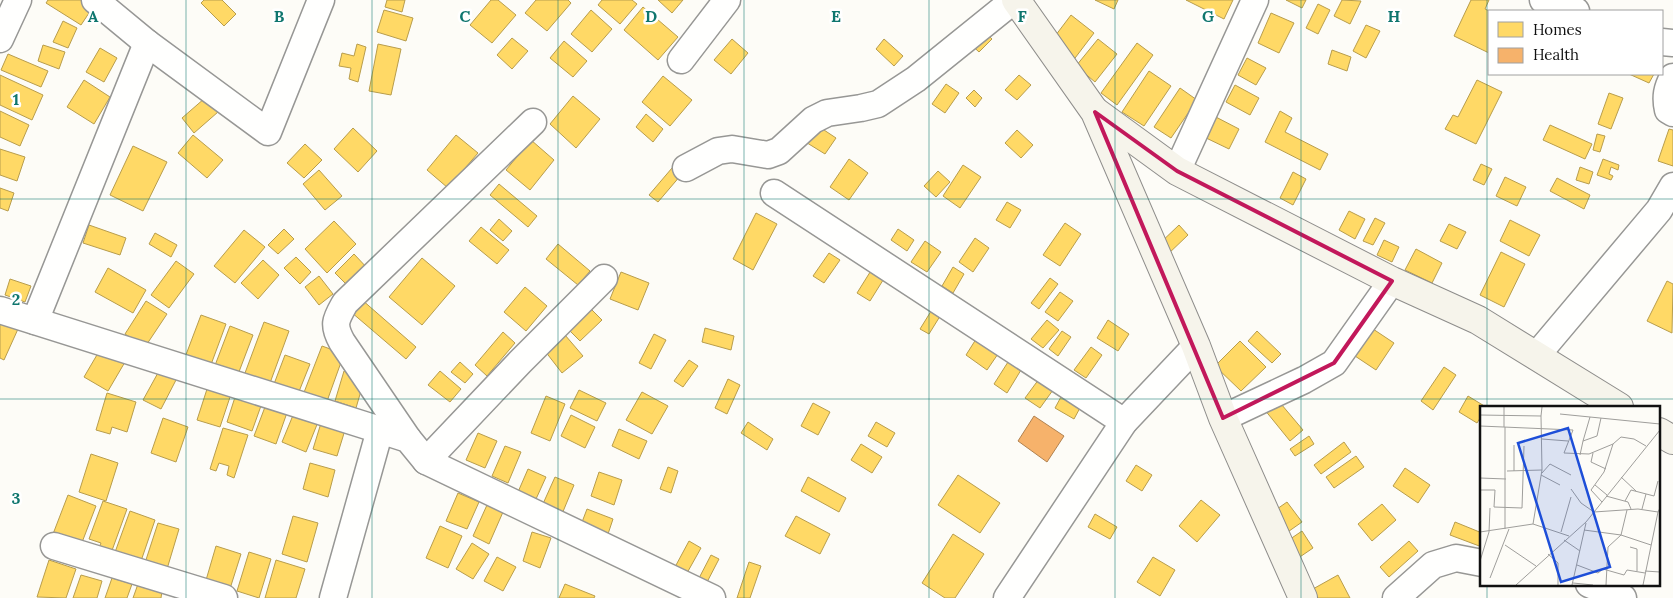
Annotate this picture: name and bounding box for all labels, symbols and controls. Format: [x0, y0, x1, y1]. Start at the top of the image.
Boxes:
text: A [88, 6, 99, 26]
text: B [274, 6, 285, 26]
text: C [459, 6, 471, 26]
text: D [645, 6, 657, 26]
text: E [831, 6, 841, 26]
text: F [1017, 6, 1027, 26]
text: G [1202, 6, 1214, 26]
text: H [1388, 6, 1401, 26]
legend [1488, 10, 1663, 75]
text: Homes [1533, 20, 1582, 39]
text: Health [1533, 45, 1579, 64]
text: 1 [13, 89, 19, 109]
text: 2 [12, 289, 20, 309]
inset map [1480, 406, 1660, 586]
text: 3 [12, 488, 21, 508]

